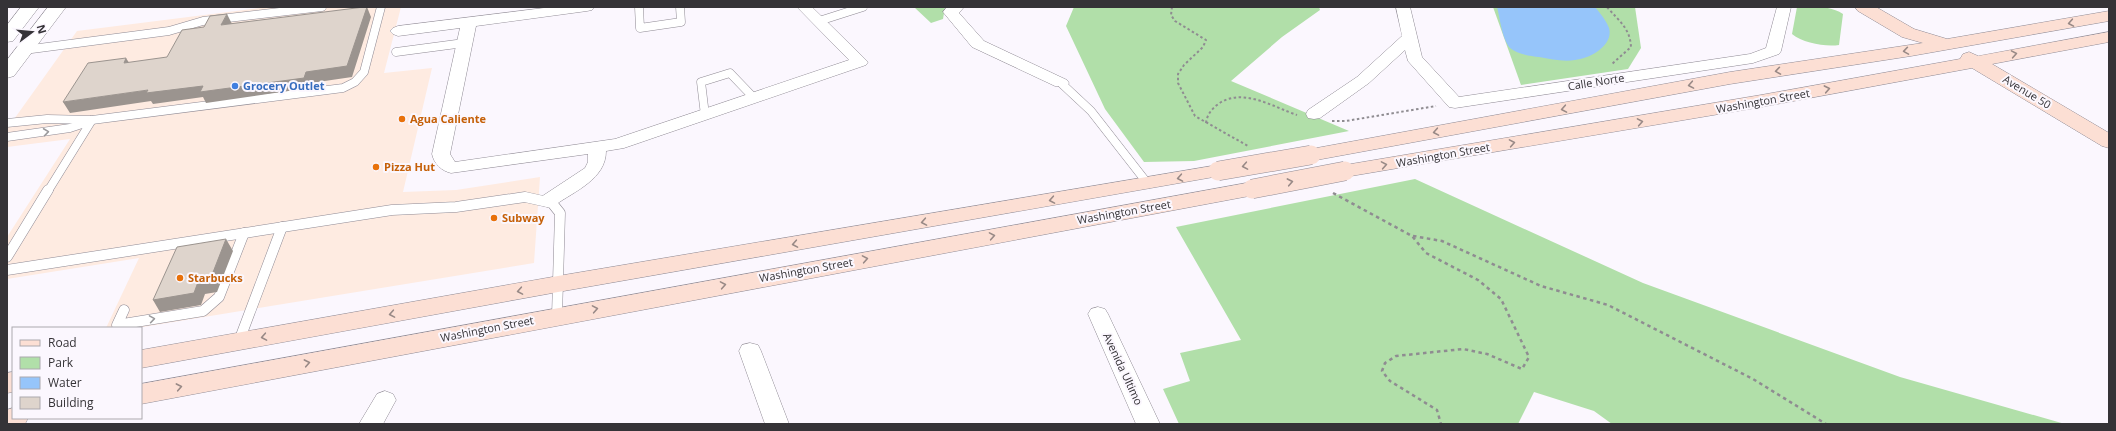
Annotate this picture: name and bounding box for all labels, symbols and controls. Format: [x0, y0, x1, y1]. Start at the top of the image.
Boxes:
north arrow [12, 12, 52, 52]
one-way arrow [2067, 18, 2074, 27]
text: N [34, 23, 51, 35]
one-way arrow [1903, 46, 1909, 55]
one-way arrow [2011, 50, 2018, 59]
one-way arrow [1775, 66, 1781, 75]
street label: Calle Norte [1567, 70, 1625, 93]
street label: Avenue 50 [2000, 71, 2054, 112]
place label: Grocery Outlet [243, 78, 325, 93]
marker: Grocery Outlet [230, 81, 240, 91]
one-way arrow [1688, 81, 1695, 89]
street label: Washington Street [1715, 85, 1811, 116]
one-way arrow [1824, 85, 1830, 94]
one-way arrow [1560, 104, 1567, 113]
place label: Agua Caliente [410, 111, 486, 126]
marker: Agua Caliente [397, 114, 407, 124]
one-way arrow [1637, 118, 1643, 127]
one-way arrow [1433, 127, 1439, 136]
one-way arrow [43, 128, 49, 137]
street label: Washington Street [1395, 139, 1491, 170]
one-way arrow [1509, 139, 1515, 148]
place label: Pizza Hut [384, 159, 435, 174]
one-way arrow [1242, 161, 1248, 170]
one-way arrow [1381, 161, 1387, 170]
marker: Pizza Hut [371, 162, 381, 172]
one-way arrow [1177, 173, 1183, 181]
one-way arrow [1287, 178, 1293, 186]
one-way arrow [1049, 195, 1055, 204]
street label: Washington Street [1076, 196, 1172, 227]
place label: Subway [502, 210, 545, 225]
marker: Subway [489, 213, 499, 223]
one-way arrow [921, 217, 927, 226]
one-way arrow [989, 232, 996, 240]
one-way arrow [792, 239, 799, 248]
street label: Washington Street [758, 254, 854, 285]
one-way arrow [861, 255, 868, 264]
place label: Starbucks [188, 270, 243, 285]
marker: Starbucks [175, 273, 185, 283]
one-way arrow [720, 282, 726, 290]
one-way arrow [517, 286, 523, 295]
one-way arrow [592, 305, 598, 314]
one-way arrow [389, 309, 395, 318]
street label: Washington Street [439, 312, 535, 345]
one-way arrow [149, 315, 155, 324]
legend [12, 327, 142, 419]
street label: Avenida Ultimo [1100, 330, 1147, 408]
one-way arrow [261, 332, 267, 341]
text: Road [48, 334, 77, 351]
text: Park [48, 354, 74, 371]
one-way arrow [304, 359, 310, 368]
text: Water [48, 374, 82, 391]
one-way arrow [176, 384, 182, 392]
text: Building [48, 394, 94, 411]

